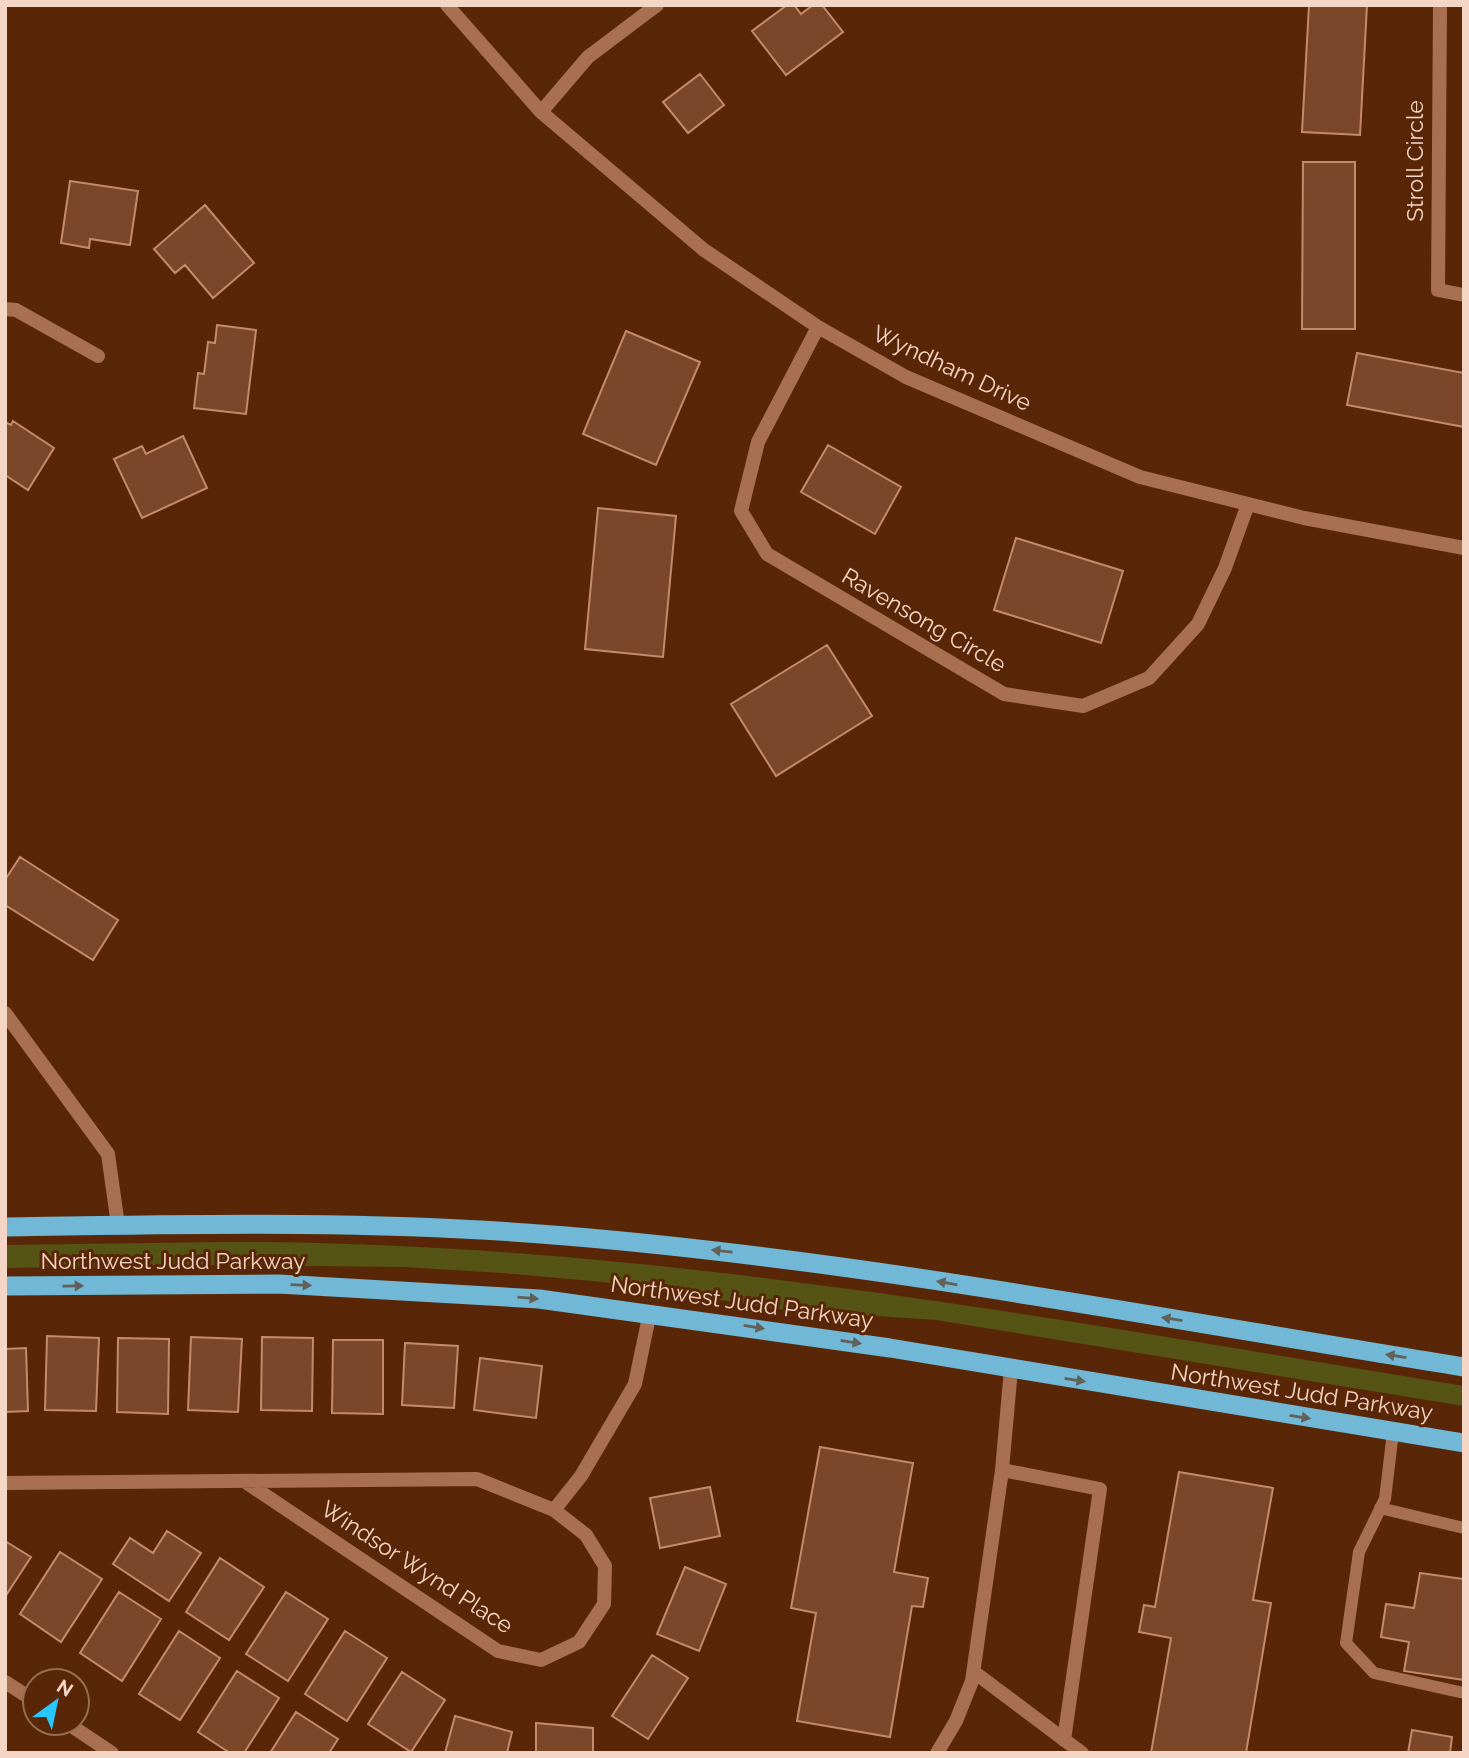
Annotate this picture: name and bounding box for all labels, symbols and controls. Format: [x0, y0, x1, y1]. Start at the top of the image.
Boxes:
street label: Stroll Circle [1401, 100, 1428, 222]
street label: Wyndham Drive [869, 319, 1036, 416]
street label: Ravensong Circle [837, 562, 1011, 677]
one-way arrow [711, 1246, 733, 1257]
street label: Northwest Judd Parkway [40, 1247, 306, 1274]
street label: Northwest Judd Parkway [609, 1270, 875, 1333]
one-way arrow [936, 1277, 958, 1288]
one-way arrow [290, 1279, 312, 1290]
one-way arrow [63, 1280, 85, 1291]
one-way arrow [517, 1293, 539, 1304]
one-way arrow [1161, 1313, 1183, 1324]
one-way arrow [743, 1322, 765, 1333]
one-way arrow [840, 1337, 862, 1348]
one-way arrow [1385, 1350, 1407, 1361]
street label: Northwest Judd Parkway [1169, 1357, 1435, 1426]
one-way arrow [1064, 1375, 1086, 1386]
one-way arrow [1289, 1412, 1311, 1423]
street label: Windsor Wynd Place [316, 1494, 518, 1639]
north arrow [21, 1667, 91, 1737]
text: N [53, 1675, 77, 1701]

